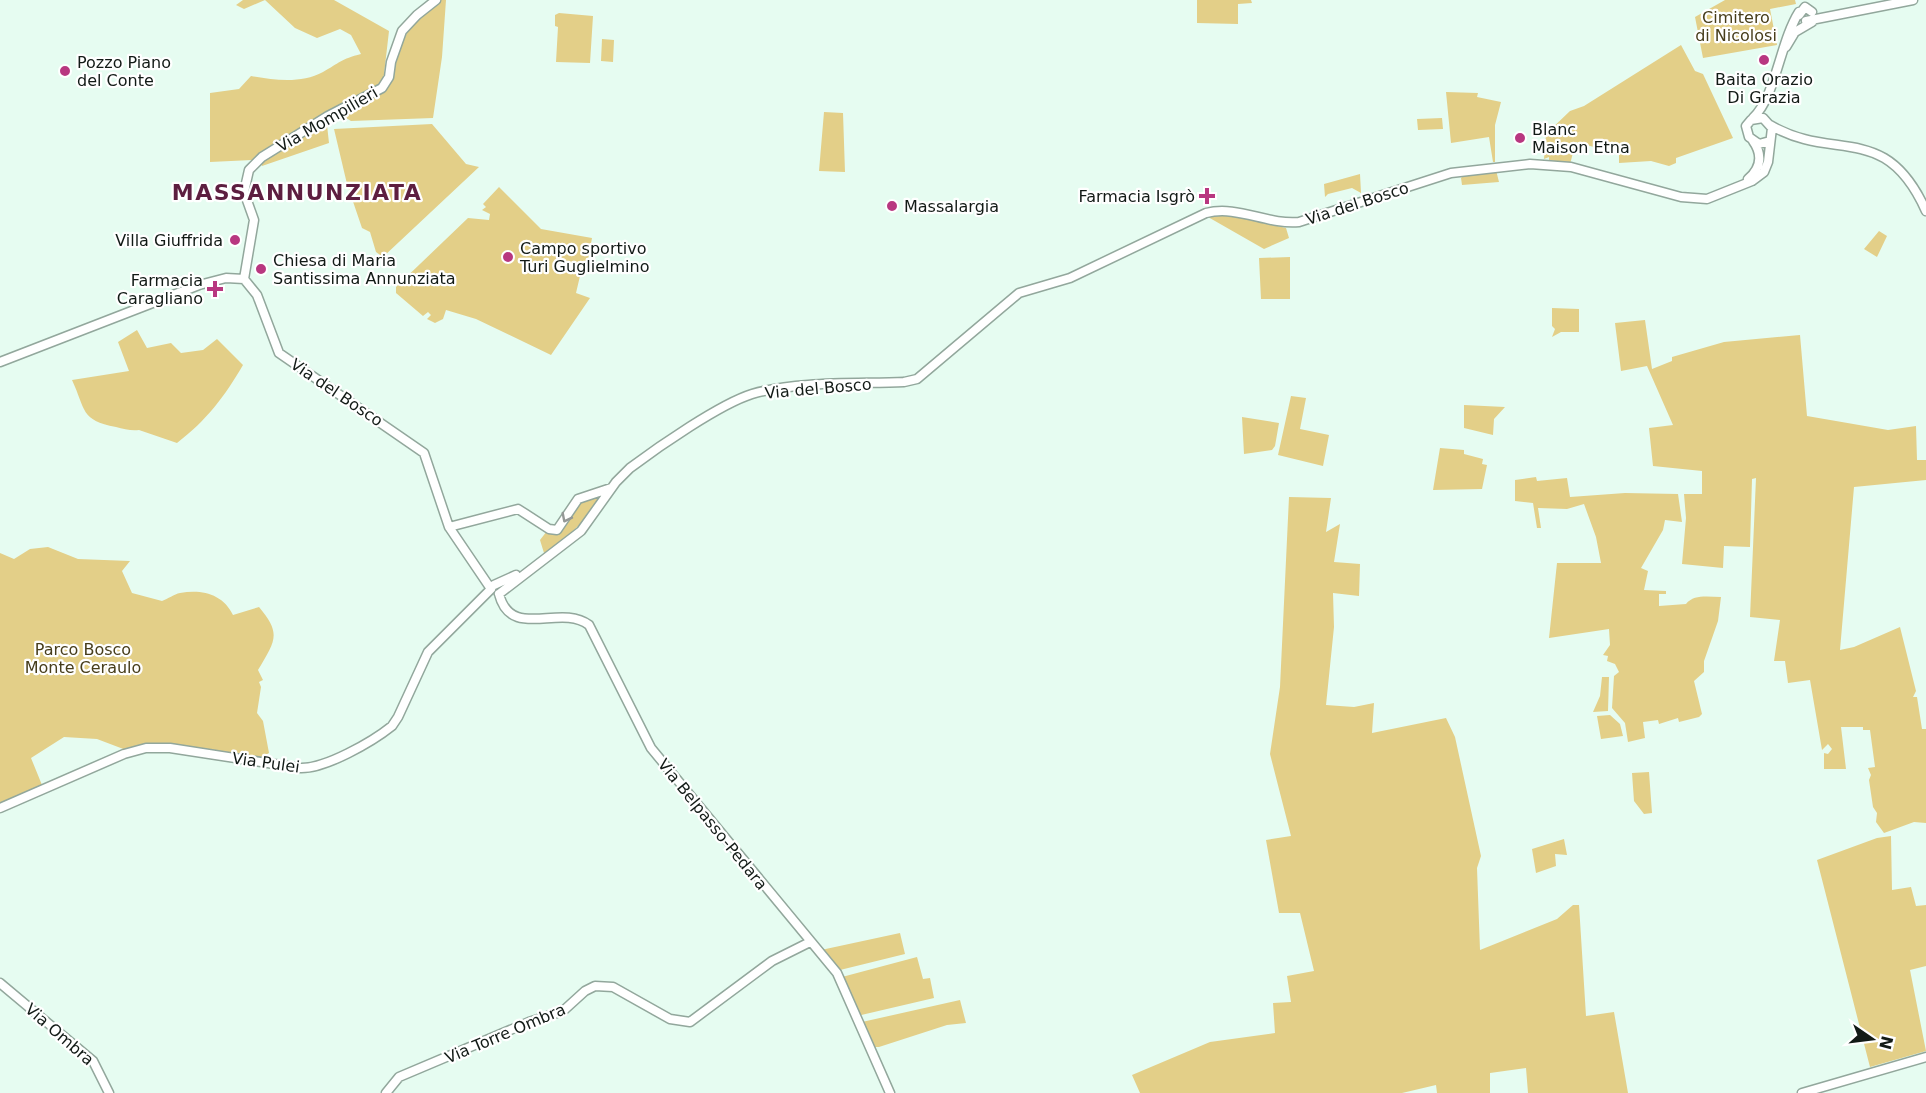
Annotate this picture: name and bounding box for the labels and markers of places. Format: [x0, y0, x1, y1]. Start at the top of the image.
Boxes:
place label: Pozzo Piano del Conte [77, 53, 171, 90]
marker: Baita Orazio Di Grazia [1757, 53, 1771, 67]
marker: Pozzo Piano del Conte [58, 64, 72, 78]
place label: Baita Orazio Di Grazia [1715, 70, 1813, 107]
place label: Blanc Maison Etna [1532, 120, 1630, 157]
marker: Blanc Maison Etna [1513, 131, 1527, 145]
place label: Farmacia Isgrò [1078, 187, 1195, 206]
marker: Farmacia Isgrò [1200, 189, 1214, 203]
place label: Massalargia [904, 197, 999, 216]
marker: Massalargia [885, 199, 899, 213]
place label: Villa Giuffrida [115, 231, 223, 250]
marker: Villa Giuffrida [228, 233, 242, 247]
place label: Campo sportivo Turi Guglielmino [519, 239, 649, 276]
marker: Campo sportivo Turi Guglielmino [501, 250, 515, 264]
place label: Chiesa di Maria Santissima Annunziata [273, 251, 456, 288]
marker: Chiesa di Maria Santissima Annunziata [254, 262, 268, 276]
place label: Farmacia Caragliano [117, 271, 203, 308]
marker: Farmacia Caragliano [208, 282, 222, 296]

